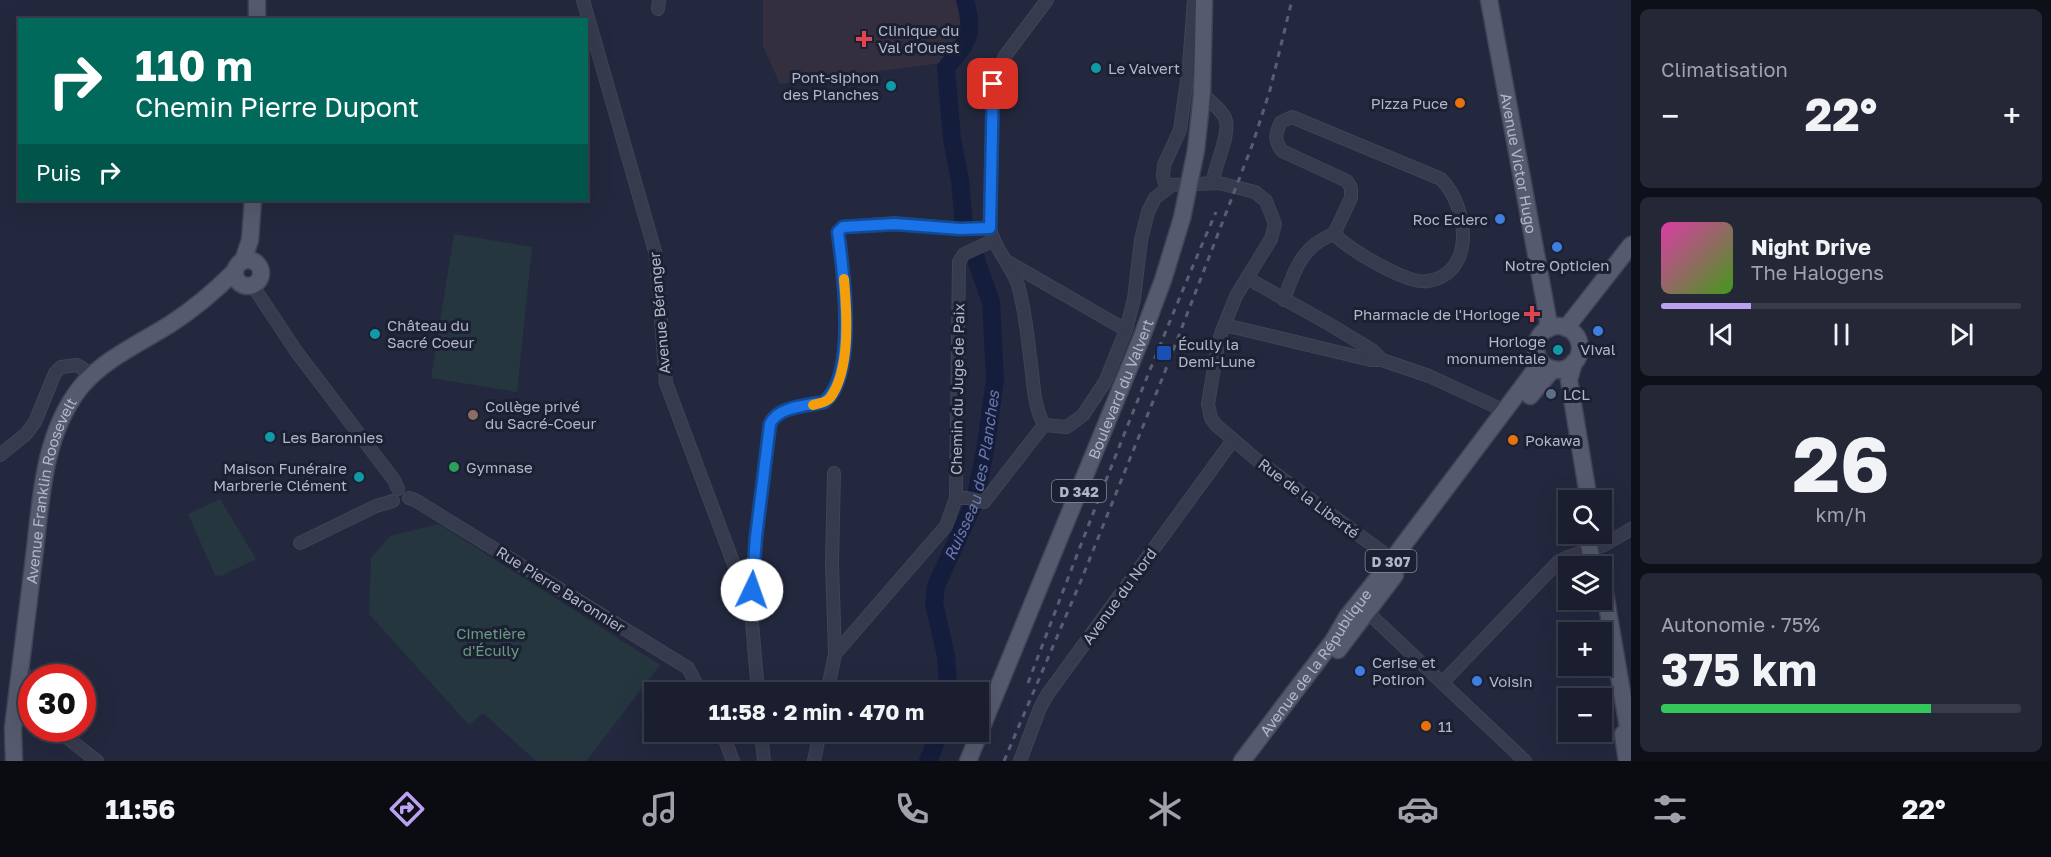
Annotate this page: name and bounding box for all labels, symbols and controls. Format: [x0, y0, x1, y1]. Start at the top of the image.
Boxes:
place label: Clinique du Val d'Ouest [878, 21, 960, 56]
marker: Clinique du Val d'Ouest [855, 30, 873, 48]
text: 110 m [135, 40, 253, 90]
icon: right [36, 42, 114, 120]
text: Climatisation [1661, 57, 1788, 81]
pin [967, 58, 1018, 109]
place label: Le Valvert [1108, 59, 1180, 77]
marker: Le Valvert [1089, 61, 1103, 75]
icon: arrive [976, 67, 1009, 100]
place label: Pont-siphon des Planches [783, 68, 879, 103]
marker: Pont-siphon des Planches [884, 79, 898, 93]
text: 22° [1805, 87, 1877, 141]
text: Chemin Pierre Dupont [135, 91, 419, 123]
street label: Avenue Victor Hugo [1497, 92, 1541, 235]
place label: Pizza Puce [1371, 94, 1448, 112]
marker: Pizza Puce [1453, 96, 1467, 110]
text: − [1661, 96, 1679, 135]
text: + [2003, 96, 2021, 135]
icon: right [93, 156, 126, 189]
text: Puis [36, 159, 81, 186]
place label: Roc Eclerc [1413, 210, 1488, 228]
marker: Roc Eclerc [1493, 212, 1507, 226]
text: Night Drive [1751, 233, 1871, 260]
marker: Notre Opticien [1550, 240, 1564, 254]
street label: Avenue Béranger [645, 251, 673, 375]
place label: Notre Opticien [1504, 256, 1610, 274]
text: The Halogens [1751, 260, 1884, 284]
street label: Chemin du Juge de Paix [947, 303, 967, 475]
place label: Pharmacie de l'Horloge [1353, 305, 1520, 323]
marker: Pharmacie de l'Horloge [1525, 307, 1539, 321]
place label: Château du Sacré Coeur [387, 316, 474, 351]
street label: Boulevard du Valvert [1084, 316, 1157, 462]
icon: previous [1705, 318, 1738, 351]
icon: pause [1825, 318, 1858, 351]
icon: next [1945, 318, 1978, 351]
marker: Vival [1591, 324, 1605, 338]
marker: Château du Sacré Coeur [368, 327, 382, 341]
place label: Horloge monumentale [1447, 332, 1546, 367]
place label: Écully la Demi-Lune [1178, 335, 1256, 370]
place label: Vival [1580, 340, 1616, 358]
marker: Horloge monumentale [1551, 343, 1565, 357]
marker: Écully la Demi-Lune [1155, 344, 1173, 362]
place label: LCL [1563, 385, 1590, 403]
marker: LCL [1544, 387, 1558, 401]
water label: Ruisseau des Planches [939, 388, 1004, 563]
street label: Avenue Franklin Roosevelt [22, 394, 80, 585]
place label: Collège privé du Sacré-Coeur [485, 397, 596, 432]
marker: Collège privé du Sacré-Coeur [466, 408, 480, 422]
text: 26 [1792, 416, 1890, 509]
place label: Les Baronnies [282, 428, 383, 446]
marker: Les Baronnies [263, 430, 277, 444]
place label: Pokawa [1525, 431, 1581, 449]
marker: Pokawa [1506, 433, 1520, 447]
street label: Rue de la Liberté [1255, 454, 1363, 542]
place label: Gymnase [466, 458, 533, 476]
place label: Maison Funéraire Marbrerie Clément [213, 459, 347, 494]
marker: Gymnase [447, 460, 461, 474]
marker: Maison Funéraire Marbrerie Clément [352, 470, 366, 484]
road number: D 342 [1052, 480, 1106, 502]
map controls [1558, 490, 1612, 742]
button: search [1558, 490, 1612, 544]
text: km/h [1816, 502, 1866, 526]
street label: Rue Pierre Baronnier [493, 542, 629, 636]
street label: Avenue du Nord [1078, 545, 1160, 647]
road number: D 307 [1366, 550, 1416, 572]
button: layers [1558, 556, 1612, 610]
position arrow [720, 558, 784, 622]
street label: Avenue de la République [1255, 585, 1375, 739]
text: Autonomie · 75% [1661, 612, 1820, 636]
button: + [1558, 622, 1612, 676]
park label: Cimetière d'Écully [456, 624, 526, 659]
text: 375 km [1661, 642, 1817, 696]
place label: Cerise et Potiron [1372, 653, 1436, 688]
speed limit sign: 30 [18, 664, 96, 742]
marker: Cerise et Potiron [1353, 664, 1367, 678]
place label: Voisin [1489, 672, 1532, 690]
marker: Voisin [1470, 674, 1484, 688]
button: − [1558, 688, 1612, 742]
text: 11:58 · 2 min · 470 m [709, 698, 924, 725]
place label: 11 [1438, 717, 1453, 735]
marker: 11 [1419, 719, 1433, 733]
icon: directions [386, 788, 428, 830]
icon: music [639, 788, 681, 830]
icon: phone [891, 788, 933, 830]
icon: climate [1144, 788, 1186, 830]
icon: car [1397, 788, 1439, 830]
icon: filters [1649, 788, 1691, 830]
text: 11:56 [105, 793, 175, 825]
text: 22° [1902, 793, 1946, 825]

